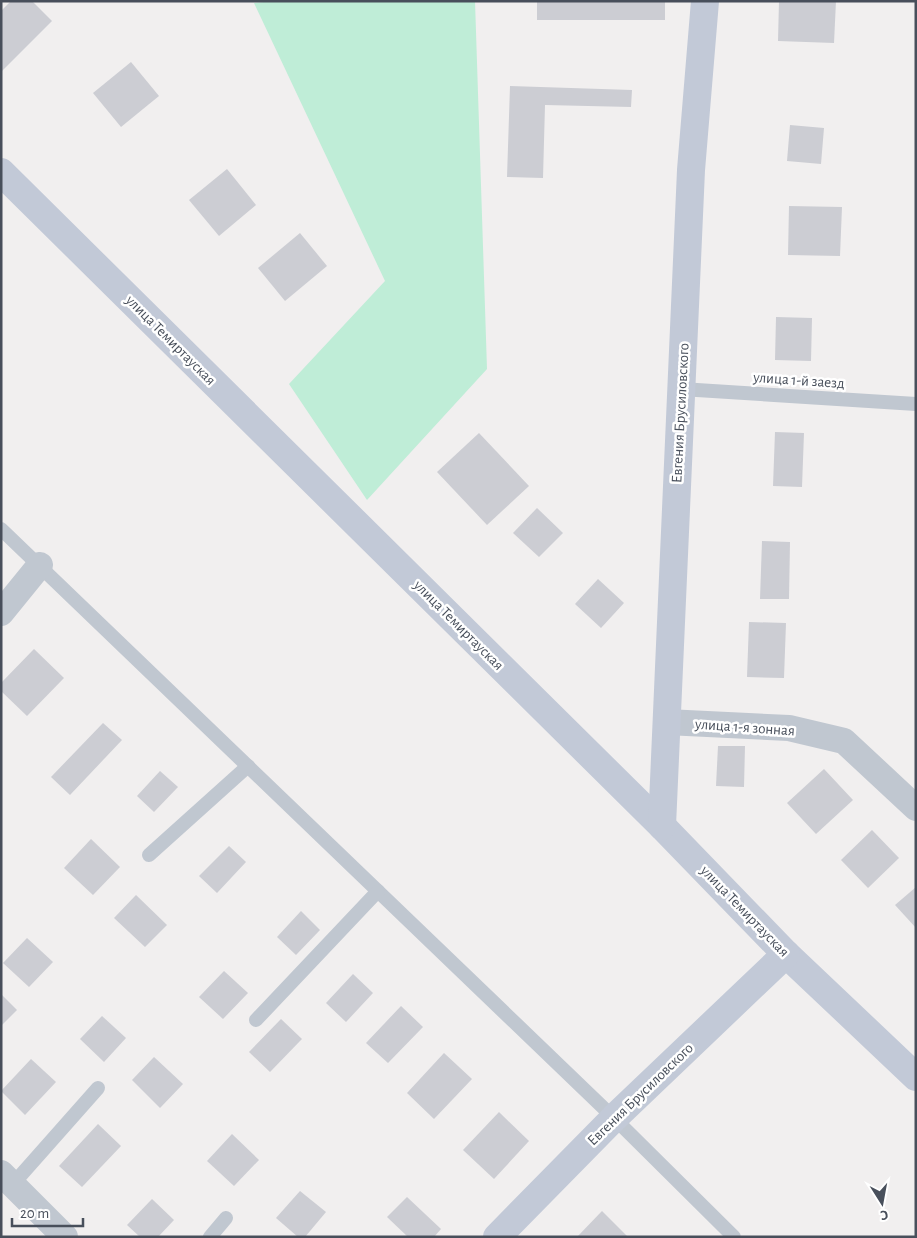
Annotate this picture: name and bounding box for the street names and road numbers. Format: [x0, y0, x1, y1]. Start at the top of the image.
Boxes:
street label: улица Темиртауская [122, 292, 218, 388]
street label: Евгения Брусиловского [669, 343, 692, 484]
street label: улица 1-й заезд [752, 370, 845, 391]
street label: улица Темиртауская [410, 577, 506, 673]
street label: улица 1-я зонная [694, 716, 795, 738]
street label: улица Темиртауская [697, 862, 792, 960]
street label: Евгения Брусиловского [585, 1040, 696, 1149]

